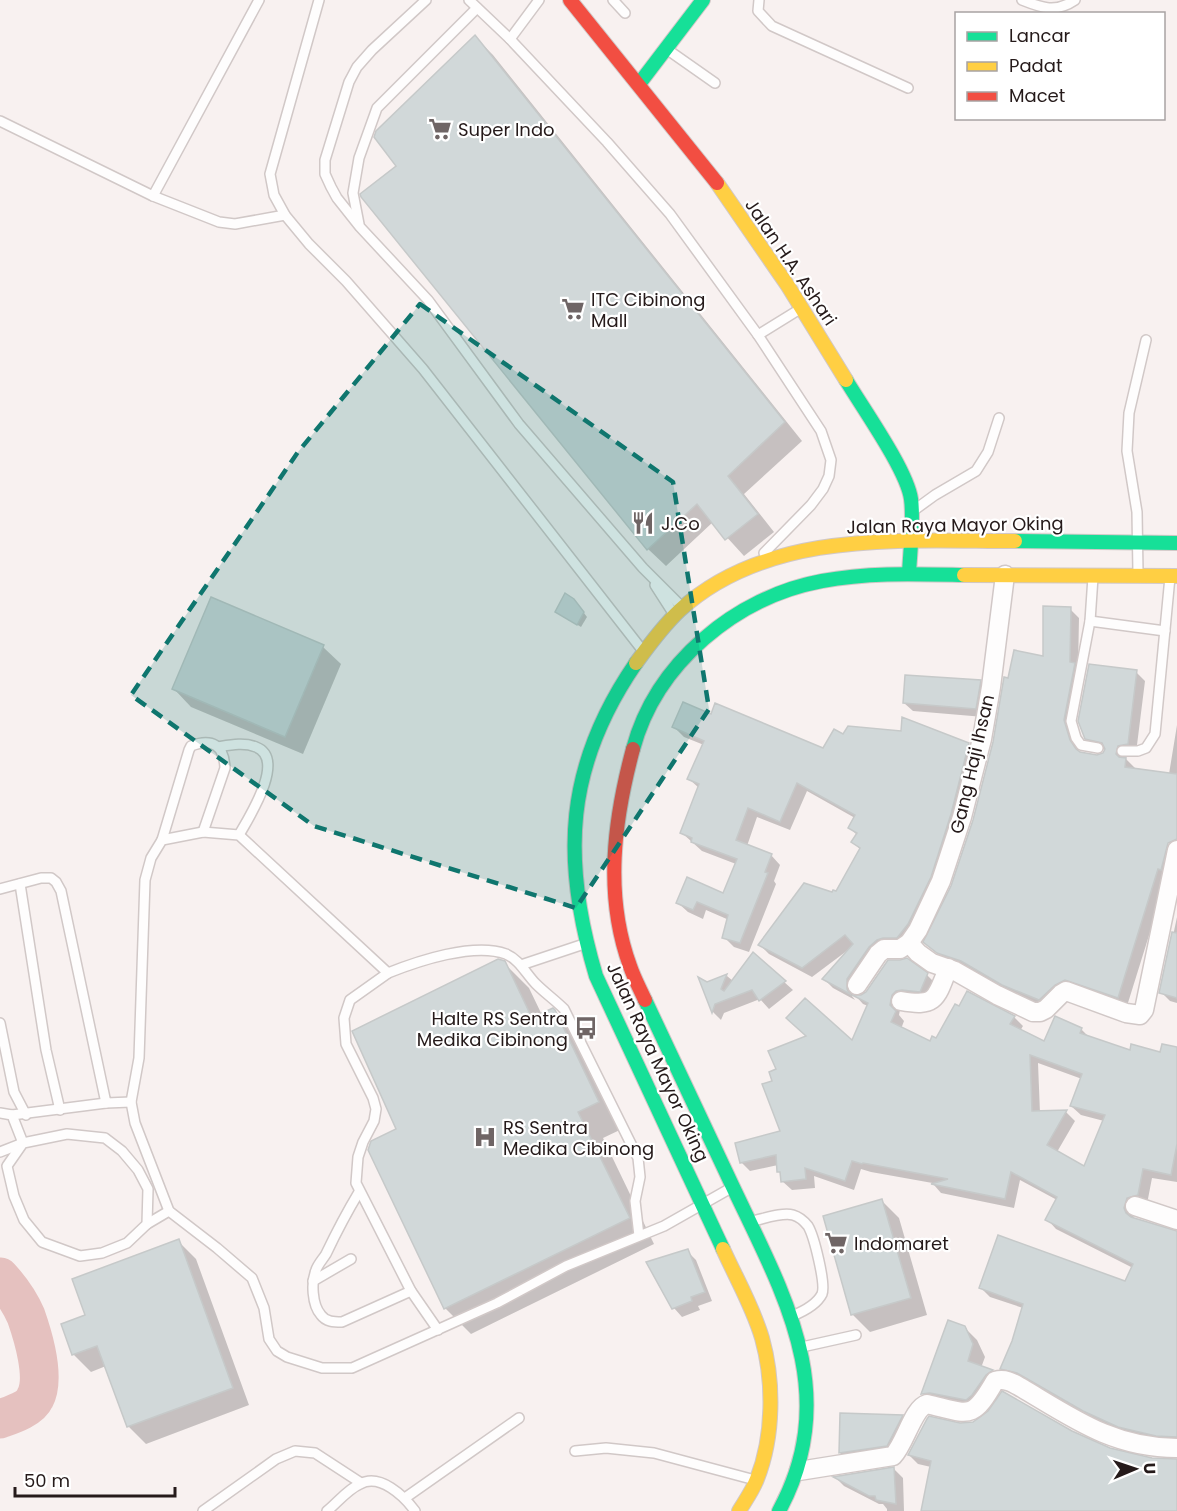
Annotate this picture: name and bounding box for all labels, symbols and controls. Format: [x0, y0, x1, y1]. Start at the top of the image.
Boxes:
legend [955, 12, 1165, 120]
text: Lancar [1009, 23, 1071, 48]
text: Padat [1009, 53, 1062, 78]
text: Macet [1009, 83, 1065, 108]
supermarket icon: Super Indo [427, 116, 453, 142]
place label: Super Indo [458, 117, 555, 142]
street label: Jalan H.A. Ashari [739, 194, 843, 330]
place label: ITC Cibinong Mall [591, 287, 706, 333]
supermarket icon: ITC Cibinong Mall [560, 296, 586, 322]
restaurant icon: J.Co [630, 510, 656, 536]
place label: J.Co [661, 511, 700, 536]
street label: Jalan Raya Mayor Oking [846, 511, 1064, 539]
street label: Gang Haji Ihsan [944, 692, 1000, 836]
street label: Jalan Raya Mayor Oking [601, 958, 715, 1166]
place label: Halte RS Sentra Medika Cibinong [417, 1006, 568, 1052]
bus stop icon: Halte RS Sentra Medika Cibinong [573, 1015, 599, 1041]
place label: RS Sentra Medika Cibinong [503, 1115, 654, 1161]
hospital icon: RS Sentra Medika Cibinong [472, 1124, 498, 1150]
supermarket icon: Indomaret [823, 1230, 849, 1256]
place label: Indomaret [854, 1231, 949, 1256]
north arrow [1105, 1439, 1165, 1499]
scale bar [15, 1460, 176, 1498]
text: U [1138, 1462, 1161, 1475]
text: 50 m [24, 1468, 70, 1493]

